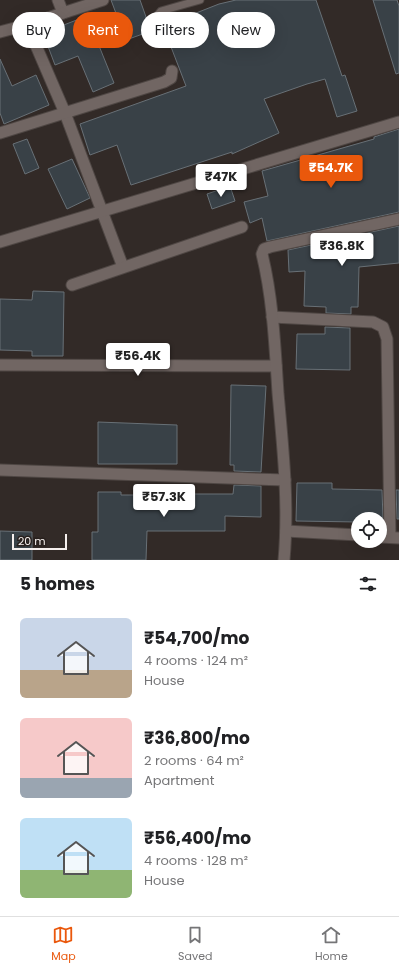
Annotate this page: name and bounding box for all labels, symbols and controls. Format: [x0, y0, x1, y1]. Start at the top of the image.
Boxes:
chip: Buy [12, 12, 65, 48]
chip: Rent [73, 12, 133, 48]
chip: Filters [141, 12, 209, 48]
chip: New [217, 12, 275, 48]
pin: ₹54.7K [298, 155, 364, 189]
text: ₹54.7K [309, 158, 353, 177]
pin: ₹47K [197, 164, 245, 198]
text: ₹47K [205, 167, 237, 186]
pin: ₹36.8K [309, 233, 375, 267]
text: ₹36.8K [319, 236, 365, 255]
pin: ₹56.4K [105, 343, 171, 377]
text: ₹56.4K [115, 346, 161, 365]
pin: ₹57.3K [131, 484, 197, 518]
text: ₹57.3K [142, 487, 186, 506]
map controls [351, 512, 387, 548]
button: locate [351, 512, 387, 548]
scale bar [12, 532, 67, 551]
text: 20 m [18, 533, 46, 549]
text: 5 homes [20, 572, 95, 596]
icon: filters [357, 573, 379, 595]
text: ₹54,700/mo [144, 626, 249, 650]
icon: home [52, 634, 100, 682]
text: 4 rooms · 124 m² [144, 651, 248, 670]
text: House [144, 671, 184, 690]
text: ₹36,800/mo [144, 726, 250, 750]
icon: home [52, 734, 100, 782]
text: 2 rooms · 64 m² [144, 751, 244, 770]
text: Apartment [144, 771, 214, 790]
text: ₹56,400/mo [144, 826, 251, 850]
icon: home [52, 834, 100, 882]
text: 4 rooms · 128 m² [144, 851, 248, 870]
text: House [144, 871, 184, 890]
tab: Map [51, 924, 76, 965]
tab: Saved [178, 924, 212, 965]
tab: Home [315, 924, 348, 965]

